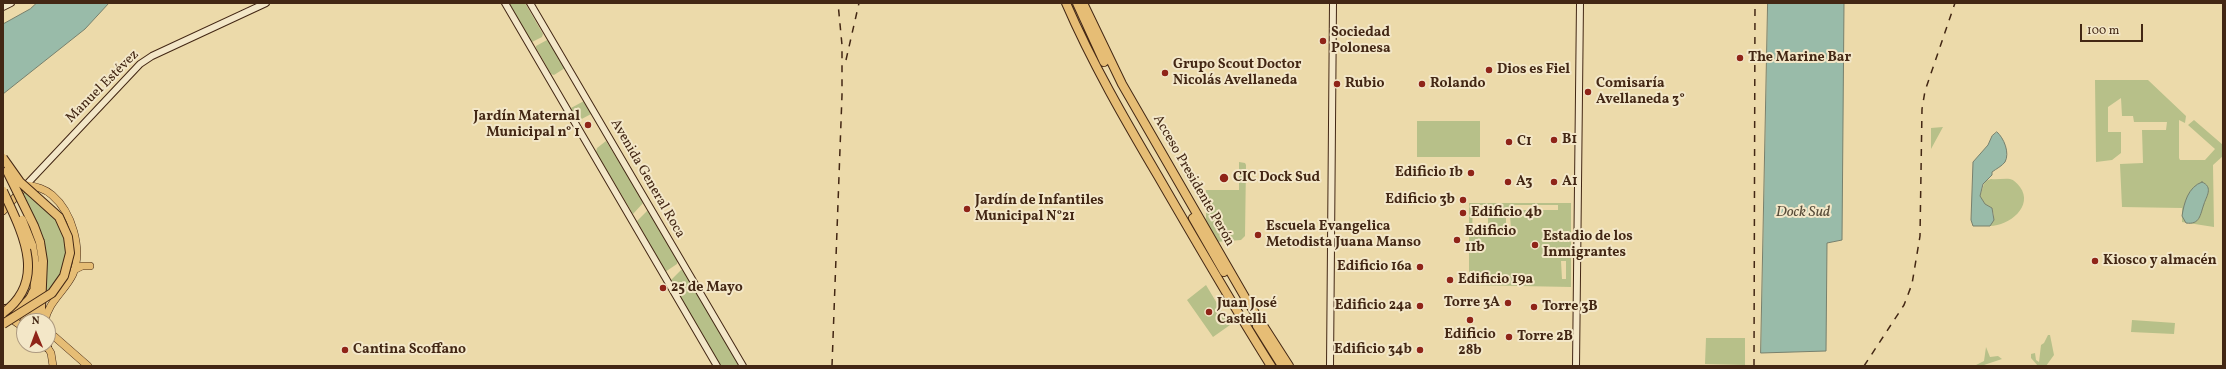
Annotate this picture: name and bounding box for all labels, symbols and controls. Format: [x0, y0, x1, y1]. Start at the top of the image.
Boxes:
scale bar [2082, 16, 2145, 42]
text: 100 m [2087, 23, 2119, 39]
place label: Sociedad Polonesa [1331, 25, 1391, 58]
marker: Sociedad Polonesa [1318, 36, 1328, 46]
street label: Manuel Estévez [63, 47, 143, 127]
place label: The Marine Bar [1748, 50, 1851, 66]
marker: The Marine Bar [1735, 53, 1745, 63]
place label: Grupo Scout Doctor Nicolás Avellaneda [1173, 57, 1301, 90]
place label: Dios es Fiel [1497, 62, 1570, 78]
marker: Dios es Fiel [1484, 65, 1494, 75]
marker: Grupo Scout Doctor Nicolás Avellaneda [1160, 68, 1170, 78]
place label: Rubio [1345, 76, 1384, 92]
place label: Rolando [1430, 76, 1485, 92]
place label: Comisaría Avellaneda 3° [1596, 76, 1685, 108]
marker: Rubio [1332, 79, 1342, 89]
marker: Rolando [1417, 79, 1427, 89]
marker: Comisaría Avellaneda 3° [1583, 87, 1593, 97]
place label: Jardín Maternal Municipal n° 1 [474, 109, 580, 142]
street label: Acceso Presidente Perón [1148, 112, 1238, 250]
street label: Avenida General Roca [606, 116, 688, 242]
marker: Jardín Maternal Municipal n° 1 [583, 120, 593, 130]
place label: B1 [1562, 132, 1577, 148]
place label: C1 [1517, 134, 1532, 150]
marker: B1 [1549, 135, 1559, 145]
marker: C1 [1504, 137, 1514, 147]
place label: Edificio 1b [1395, 165, 1463, 181]
marker: Edificio 1b [1466, 168, 1476, 178]
place label: CIC Dock Sud [1233, 170, 1320, 186]
marker: CIC Dock Sud [1218, 172, 1230, 184]
place label: A3 [1516, 174, 1532, 190]
place label: A1 [1562, 174, 1578, 190]
marker: A3 [1503, 177, 1513, 187]
marker: A1 [1549, 177, 1559, 187]
place label: Edificio 3b [1385, 192, 1455, 208]
place label: Jardín de Infantiles Municipal N°21 [975, 193, 1104, 226]
marker: Edificio 3b [1458, 195, 1468, 205]
marker: Jardín de Infantiles Municipal N°21 [962, 204, 972, 214]
water label: Dock Sud [1776, 204, 1830, 222]
place label: Edificio 4b [1471, 205, 1542, 221]
marker: Edificio 4b [1458, 208, 1468, 218]
place label: Escuela Evangelica Metodista Juana Manso [1266, 219, 1421, 252]
place label: Edificio 11b [1465, 224, 1516, 256]
place label: Estadio de los Inmigrantes [1543, 229, 1633, 262]
marker: Escuela Evangelica Metodista Juana Manso [1253, 230, 1263, 240]
marker: Edificio 11b [1452, 235, 1462, 245]
marker: Estadio de los Inmigrantes [1530, 240, 1540, 250]
place label: Kiosco y almacén [2103, 253, 2217, 269]
marker: Kiosco y almacén [2090, 256, 2100, 266]
place label: Edificio 16a [1337, 259, 1412, 275]
marker: Edificio 16a [1415, 262, 1425, 272]
place label: Edificio 19a [1458, 272, 1533, 288]
marker: Edificio 19a [1445, 275, 1455, 285]
place label: 25 de Mayo [671, 280, 743, 296]
marker: 25 de Mayo [658, 283, 668, 293]
place label: Torre 3A [1444, 295, 1500, 311]
place label: Juan José Castelli [1217, 296, 1277, 328]
place label: Edificio 24a [1335, 298, 1412, 314]
marker: Torre 3A [1503, 298, 1513, 308]
place label: Torre 3B [1542, 299, 1598, 315]
marker: Edificio 24a [1415, 301, 1425, 311]
marker: Torre 3B [1529, 302, 1539, 312]
marker: Juan José Castelli [1204, 307, 1214, 317]
north arrow [16, 313, 56, 353]
text: N [32, 314, 40, 329]
marker: Edificio 28b [1465, 315, 1475, 325]
place label: Edificio 28b [1444, 327, 1496, 360]
place label: Torre 2B [1517, 329, 1573, 345]
marker: Torre 2B [1504, 332, 1514, 342]
place label: Cantina Scoffano [353, 342, 466, 358]
place label: Edificio 34b [1334, 342, 1412, 358]
marker: Cantina Scoffano [340, 345, 350, 355]
marker: Edificio 34b [1415, 345, 1425, 355]

